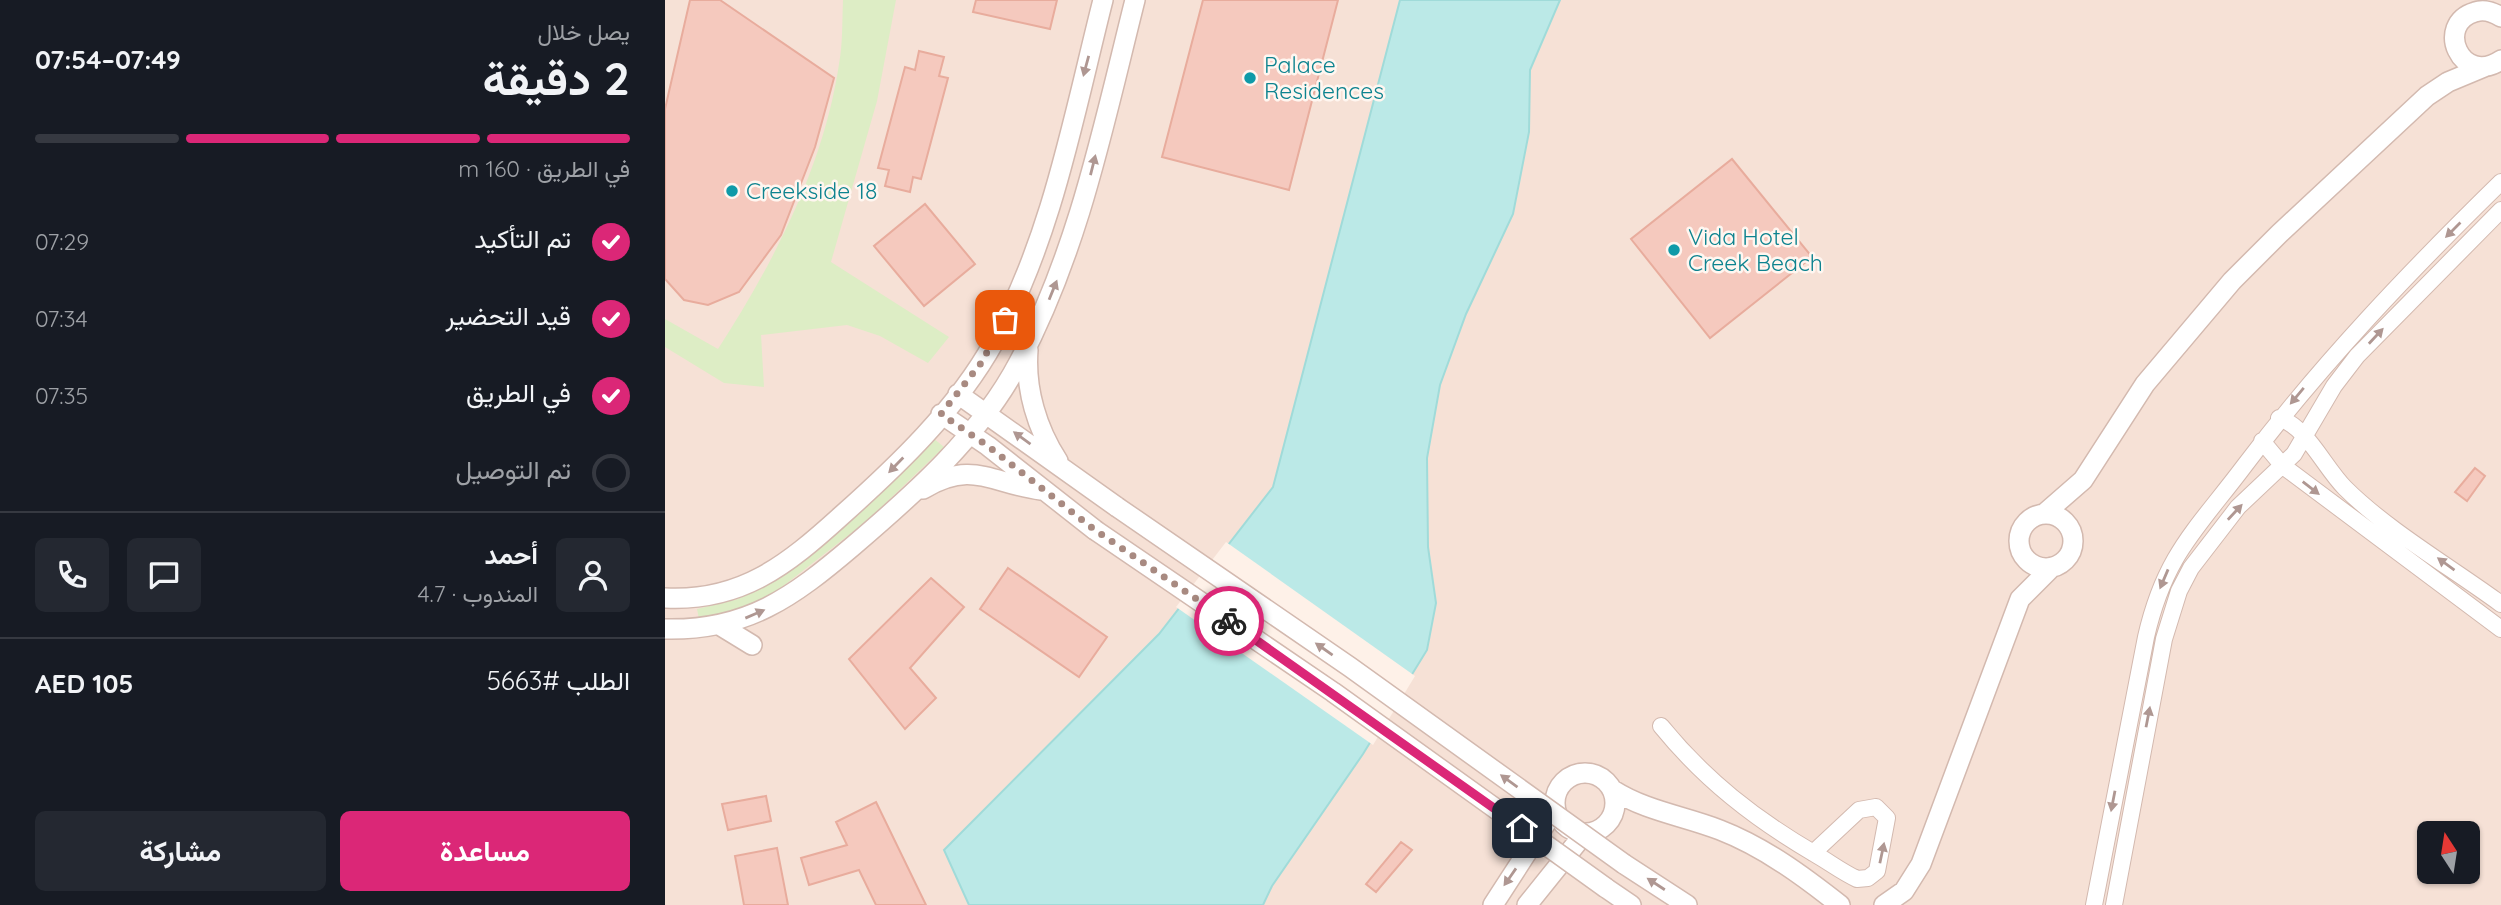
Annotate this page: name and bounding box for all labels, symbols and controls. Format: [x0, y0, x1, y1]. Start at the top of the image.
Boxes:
text: يصل خلال [537, 17, 630, 46]
text: 07:49–07:54 [35, 43, 181, 76]
text: 2 دقيقة [482, 49, 630, 107]
place label: Palace Residences [1264, 50, 1384, 105]
one-way arrow [1080, 55, 1091, 77]
marker: Palace Residences [1242, 70, 1258, 86]
text: في الطريق · 160 m [458, 154, 630, 183]
one-way arrow [1088, 154, 1099, 176]
place label: Creekside 18 [746, 176, 877, 205]
marker: Creekside 18 [724, 183, 740, 199]
text: تم التأكيد [474, 222, 571, 255]
place label: Vida Hotel Creek Beach [1688, 222, 1823, 277]
one-way arrow [2445, 222, 2461, 238]
icon: check [592, 223, 630, 261]
text: 07:29 [35, 227, 89, 256]
marker: Vida Hotel Creek Beach [1666, 242, 1682, 258]
one-way arrow [1048, 280, 1059, 301]
pin [975, 290, 1035, 350]
text: قيد التحضير [445, 299, 571, 332]
icon: check [592, 300, 630, 338]
icon: bag [986, 301, 1024, 339]
text: 07:34 [35, 304, 88, 333]
one-way arrow [2368, 327, 2384, 345]
text: في الطريق [466, 376, 571, 409]
icon: check [592, 377, 630, 415]
text: 07:35 [35, 381, 88, 410]
one-way arrow [2290, 386, 2305, 404]
one-way arrow [1013, 431, 1031, 445]
text: تم التوصيل [456, 453, 571, 486]
one-way arrow [888, 456, 904, 473]
one-way arrow [2302, 480, 2320, 495]
one-way arrow [2226, 504, 2242, 521]
button: phone [35, 538, 109, 612]
button: chat [127, 538, 201, 612]
text: أحمد [485, 538, 538, 571]
button: person [556, 538, 630, 612]
one-way arrow [2437, 557, 2455, 571]
one-way arrow [2158, 569, 2169, 590]
text: المندوب · 4.7 [417, 579, 538, 608]
courier [1194, 586, 1264, 656]
icon: bike [1210, 602, 1248, 640]
one-way arrow [745, 608, 766, 619]
one-way arrow [1314, 643, 1333, 656]
text: الطلب #5663 [487, 664, 630, 697]
text: AED 105 [35, 667, 133, 700]
one-way arrow [2143, 706, 2154, 728]
one-way arrow [1500, 774, 1518, 788]
one-way arrow [2107, 790, 2118, 812]
pin [1492, 798, 1552, 858]
icon: home [1503, 809, 1541, 847]
button: مشاركة [35, 811, 326, 891]
button: مساعدة [340, 811, 630, 891]
north arrow [2417, 821, 2480, 884]
map controls [2417, 821, 2480, 884]
one-way arrow [1876, 842, 1887, 864]
one-way arrow [1503, 868, 1517, 886]
one-way arrow [1646, 878, 1665, 891]

